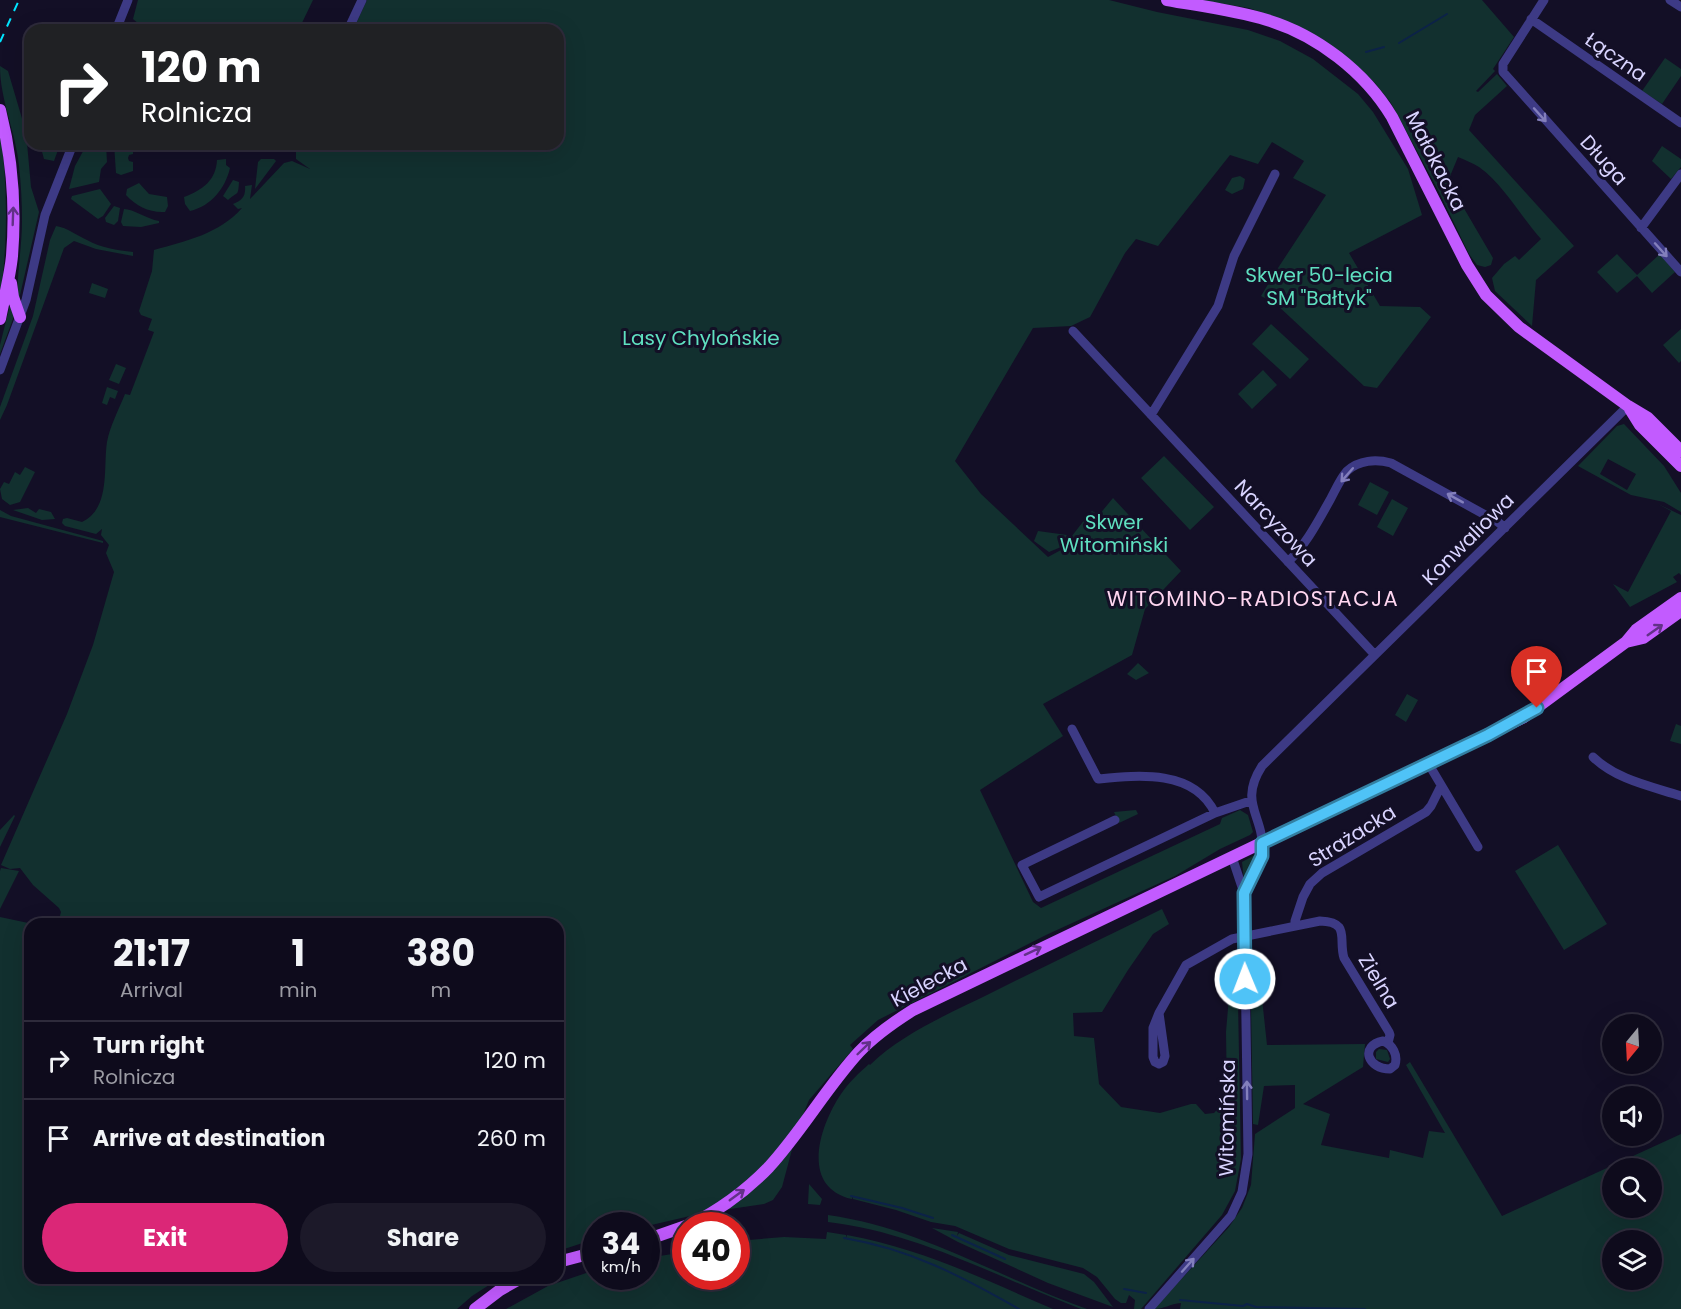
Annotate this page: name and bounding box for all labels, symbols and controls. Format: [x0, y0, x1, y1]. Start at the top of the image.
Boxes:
street label: Łączna [1579, 26, 1653, 88]
text: 120 m [141, 38, 262, 97]
icon: right [42, 48, 120, 126]
text: Rolnicza [141, 94, 252, 131]
street label: Małokacka [1399, 106, 1473, 216]
one-way arrow [1533, 107, 1547, 122]
street label: Długa [1574, 129, 1634, 191]
one-way arrow [7, 207, 18, 227]
one-way arrow [1654, 242, 1668, 257]
park label: Skwer 50-lecia SM "Bałtyk" [1245, 261, 1393, 312]
park label: Lasy Chylońskie [622, 324, 780, 352]
one-way arrow [1340, 466, 1354, 482]
street label: Narcyzowa [1228, 473, 1324, 573]
street label: Konwaliowa [1416, 487, 1520, 591]
one-way arrow [1447, 492, 1464, 504]
park label: Skwer Witomiński [1060, 508, 1168, 559]
district label: WITOMINO-RADIOSTACJA [1107, 584, 1399, 613]
one-way arrow [1646, 624, 1662, 636]
pin [1511, 646, 1562, 708]
icon: arrive [1520, 655, 1553, 688]
street label: Strażacka [1303, 798, 1401, 874]
text: 21:17 [113, 928, 190, 979]
text: 1 [291, 928, 305, 979]
text: 380 [406, 928, 475, 979]
one-way arrow [1023, 945, 1041, 957]
position arrow [1213, 947, 1277, 1011]
street label: Zielna [1352, 948, 1406, 1014]
street label: Kielecka [886, 950, 972, 1014]
text: Arrival [120, 976, 183, 1004]
text: min [279, 976, 317, 1004]
text: m [430, 976, 451, 1004]
north arrow [1602, 1014, 1662, 1074]
map controls [1602, 1014, 1662, 1290]
text: Turn right [93, 1030, 204, 1061]
one-way arrow [857, 1040, 872, 1055]
icon: right [42, 1044, 75, 1077]
text: 120 m [484, 1045, 546, 1076]
street label: Witomińska [1212, 1059, 1242, 1177]
text: Rolnicza [93, 1063, 175, 1091]
one-way arrow [1241, 1080, 1253, 1100]
button: sound [1602, 1086, 1662, 1146]
icon: arrive [42, 1122, 75, 1155]
text: Arrive at destination [93, 1123, 325, 1154]
text: 260 m [477, 1123, 546, 1154]
button: search [1602, 1158, 1662, 1218]
one-way arrow [729, 1188, 745, 1201]
button: Exit [42, 1203, 288, 1272]
button: Share [300, 1203, 546, 1272]
speed limit sign: 40 [672, 1212, 750, 1290]
text: 34 [602, 1222, 640, 1265]
button: layers [1602, 1230, 1662, 1290]
text: km/h [601, 1256, 641, 1277]
one-way arrow [1181, 1258, 1195, 1273]

